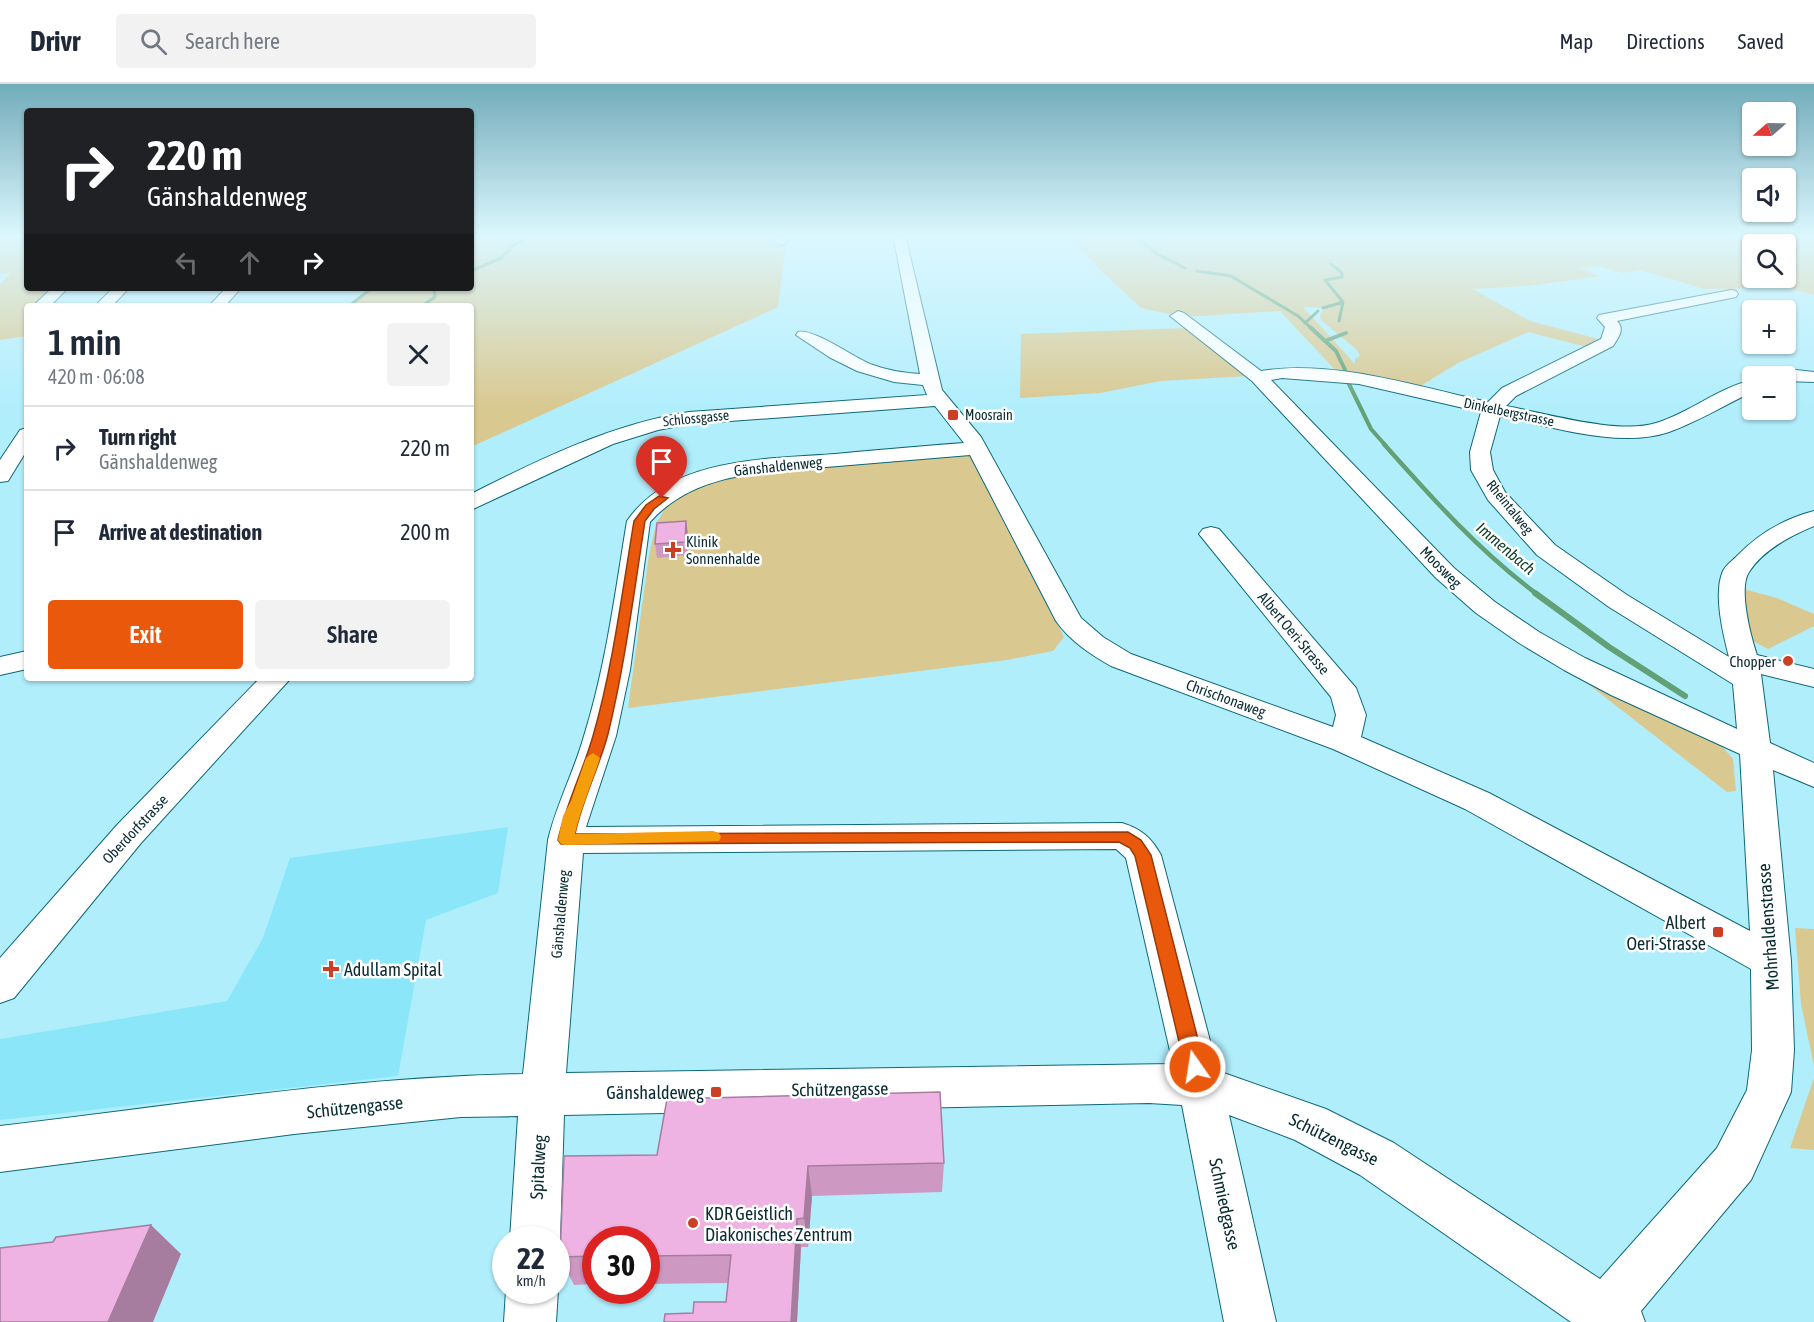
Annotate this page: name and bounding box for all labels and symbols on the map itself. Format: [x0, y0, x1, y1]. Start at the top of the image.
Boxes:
north arrow [1742, 102, 1796, 156]
street label: Dinkelbergstrasse [1462, 395, 1556, 429]
street label: Schlossgasse [662, 407, 730, 429]
place label: Moosrain [965, 407, 1013, 423]
marker: Moosrain [946, 408, 960, 422]
pin [636, 436, 687, 498]
street label: Gänshaldenweg [733, 453, 824, 479]
street label: Rheintalweg [1483, 477, 1537, 537]
water label: Immenbach [1473, 518, 1539, 578]
place label: Klinik Sonnenhalde [686, 533, 760, 567]
marker: Klinik Sonnenhalde [664, 541, 682, 559]
street label: Moosweg [1417, 543, 1466, 592]
street label: Albert Oeri-Strasse [1255, 588, 1333, 678]
place label: Chopper [1729, 653, 1777, 670]
marker: Chopper [1781, 654, 1795, 668]
street label: Chrischonaweg [1184, 676, 1269, 720]
street label: Oberdorfstrasse [99, 791, 171, 867]
street label: Mohrhaldenstrasse [1753, 863, 1783, 991]
street label: Gänshaldenweg [548, 868, 572, 959]
place label: Albert Oeri-Strasse [1626, 912, 1706, 954]
marker: Albert Oeri-Strasse [1711, 925, 1725, 939]
place label: Adullam Spital [344, 959, 442, 980]
marker: Adullam Spital [322, 960, 340, 978]
position arrow [1163, 1035, 1227, 1099]
street label: Schützengasse [791, 1078, 889, 1100]
place label: Gänshaldeweg [606, 1082, 704, 1103]
marker: Gänshaldeweg [709, 1085, 723, 1099]
street label: Schützengasse [306, 1092, 404, 1122]
street label: Schützengasse [1286, 1108, 1382, 1170]
street label: Spitalweg [526, 1134, 550, 1200]
street label: Schmiedgasse [1205, 1156, 1245, 1252]
place label: KDR Geistlich Diakonisches Zentrum [705, 1203, 852, 1245]
marker: KDR Geistlich Diakonisches Zentrum [686, 1216, 700, 1230]
speed limit sign: 30 [582, 1226, 660, 1304]

